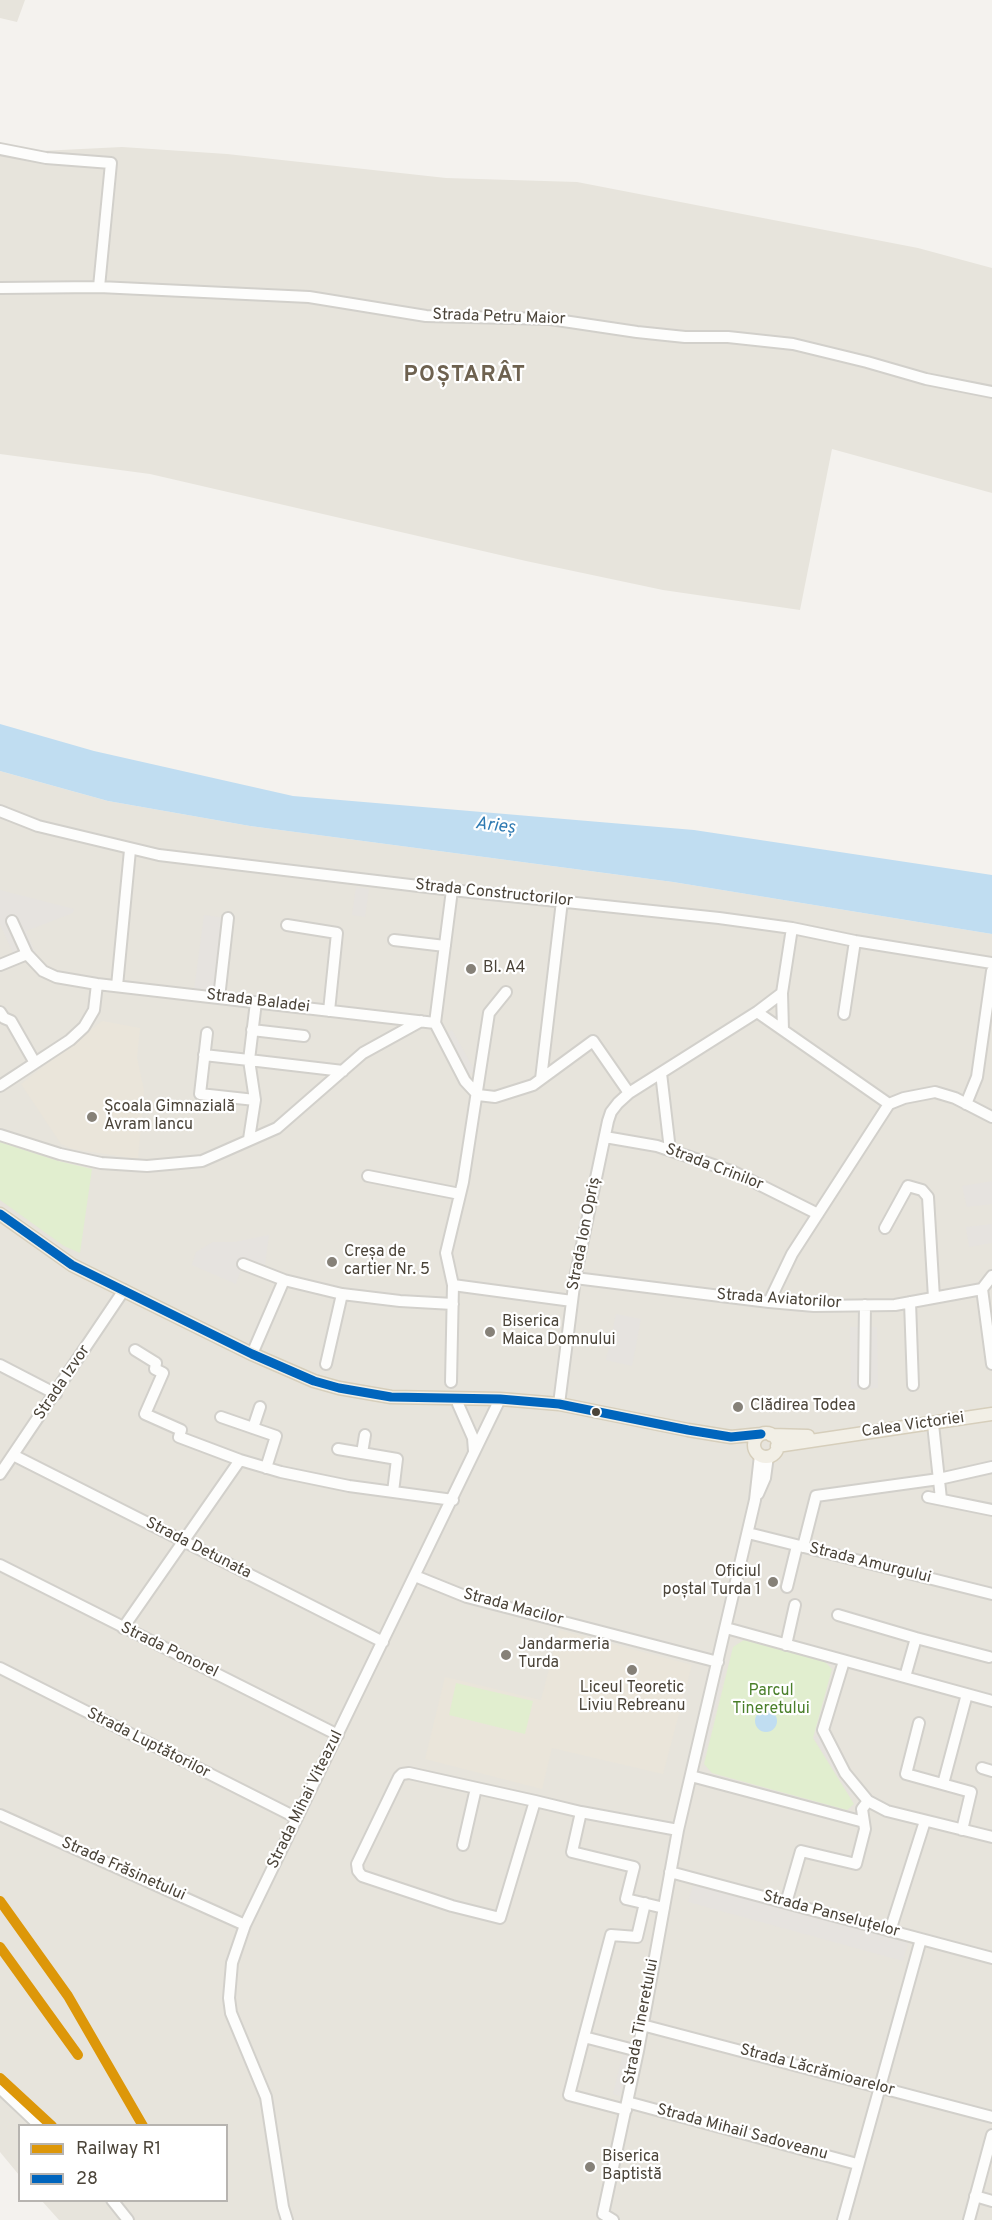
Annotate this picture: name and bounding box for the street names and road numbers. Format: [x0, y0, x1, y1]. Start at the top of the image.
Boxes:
street label: Strada Petru Maior [432, 306, 566, 330]
street label: Strada Constructorilor [414, 876, 574, 912]
street label: Strada Baladei [205, 986, 311, 1018]
street label: Strada Crinilor [662, 1140, 766, 1196]
street label: Strada Ion Opriș [565, 1176, 605, 1292]
street label: Strada Aviatorilor [716, 1286, 842, 1314]
street label: Strada Izvor [31, 1342, 95, 1424]
street label: Calea Victoriei [860, 1409, 966, 1443]
street label: Strada Detunata [142, 1514, 254, 1584]
street label: Strada Amurgului [807, 1540, 933, 1588]
street label: Strada Macilor [461, 1585, 565, 1631]
street label: Strada Ponorel [117, 1619, 221, 1683]
street label: Strada Luptătorilor [83, 1705, 213, 1783]
street label: Strada Mihai Viteazul [264, 1728, 348, 1872]
street label: Strada Frăsinetului [58, 1834, 188, 1906]
street label: Strada Panseluțelor [760, 1887, 902, 1943]
street label: Strada Tineretului [620, 1957, 664, 2087]
street label: Strada Lăcrămioarelor [738, 2041, 896, 2101]
street label: Strada Mihail Sadoveanu [654, 2101, 830, 2165]

